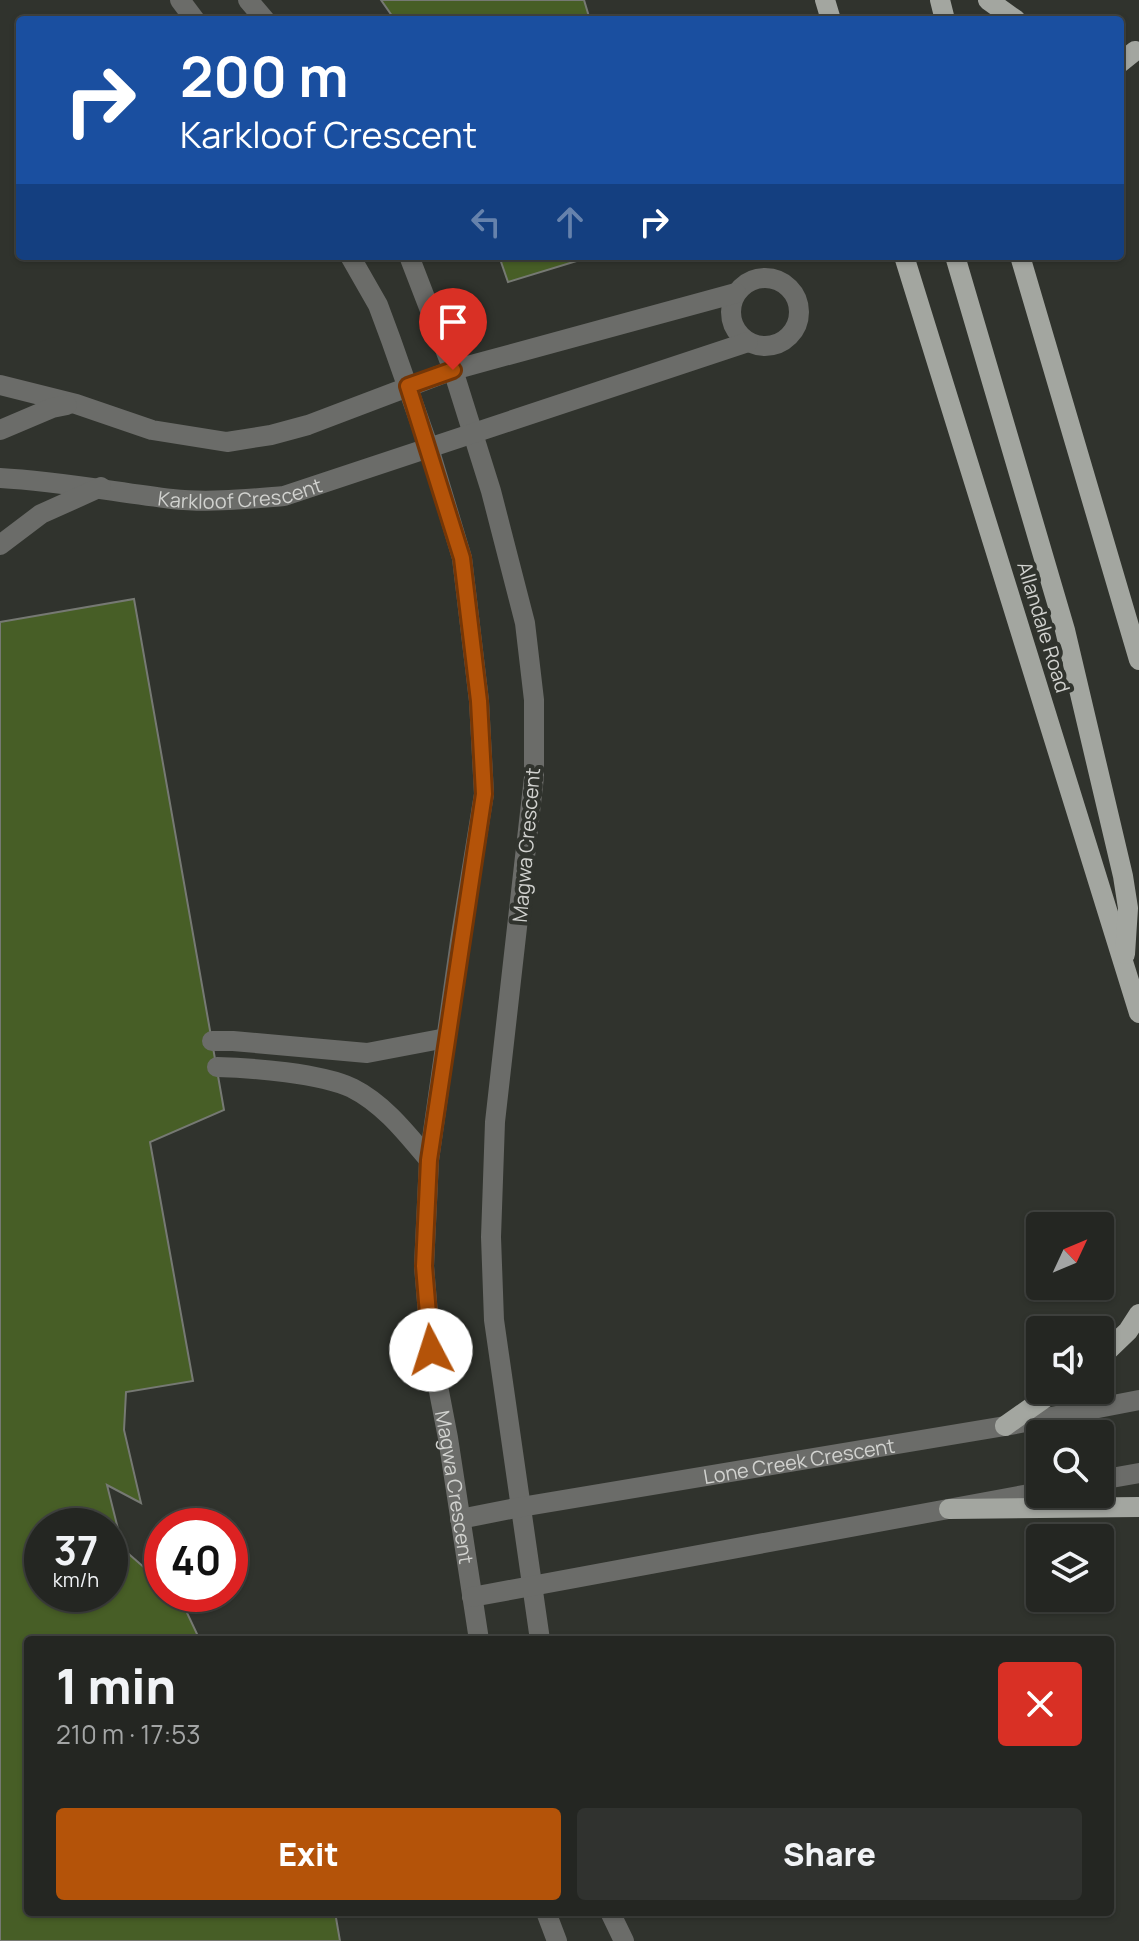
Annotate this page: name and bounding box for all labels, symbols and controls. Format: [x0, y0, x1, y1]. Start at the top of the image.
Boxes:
text: 200 m [180, 37, 349, 114]
icon: right [48, 48, 152, 152]
text: Karkloof Crescent [180, 110, 477, 159]
icon: left [464, 200, 508, 244]
icon: ahead [548, 200, 592, 244]
icon: right [632, 200, 676, 244]
pin [419, 288, 487, 370]
icon: arrive [431, 300, 475, 344]
street label: Karkloof Crescent [156, 471, 325, 514]
street label: Allandale Road [1011, 558, 1077, 696]
street label: Magwa Crescent [506, 767, 546, 923]
north arrow [1026, 1212, 1114, 1300]
map controls [1026, 1212, 1114, 1612]
position arrow [389, 1308, 473, 1392]
button: sound [1026, 1316, 1114, 1404]
street label: Magwa Crescent [429, 1408, 481, 1566]
button: search [1026, 1420, 1114, 1508]
street label: Lone Creek Crescent [701, 1431, 897, 1490]
speed limit sign: 40 [144, 1508, 248, 1612]
text: 37 [54, 1522, 98, 1577]
button: layers [1026, 1524, 1114, 1612]
text: km/h [53, 1566, 99, 1593]
text: 1 min [56, 1653, 176, 1718]
button: close [998, 1662, 1082, 1746]
text: 210 m · 17:53 [56, 1716, 201, 1752]
button: Exit [56, 1808, 561, 1900]
button: Share [577, 1808, 1082, 1900]

